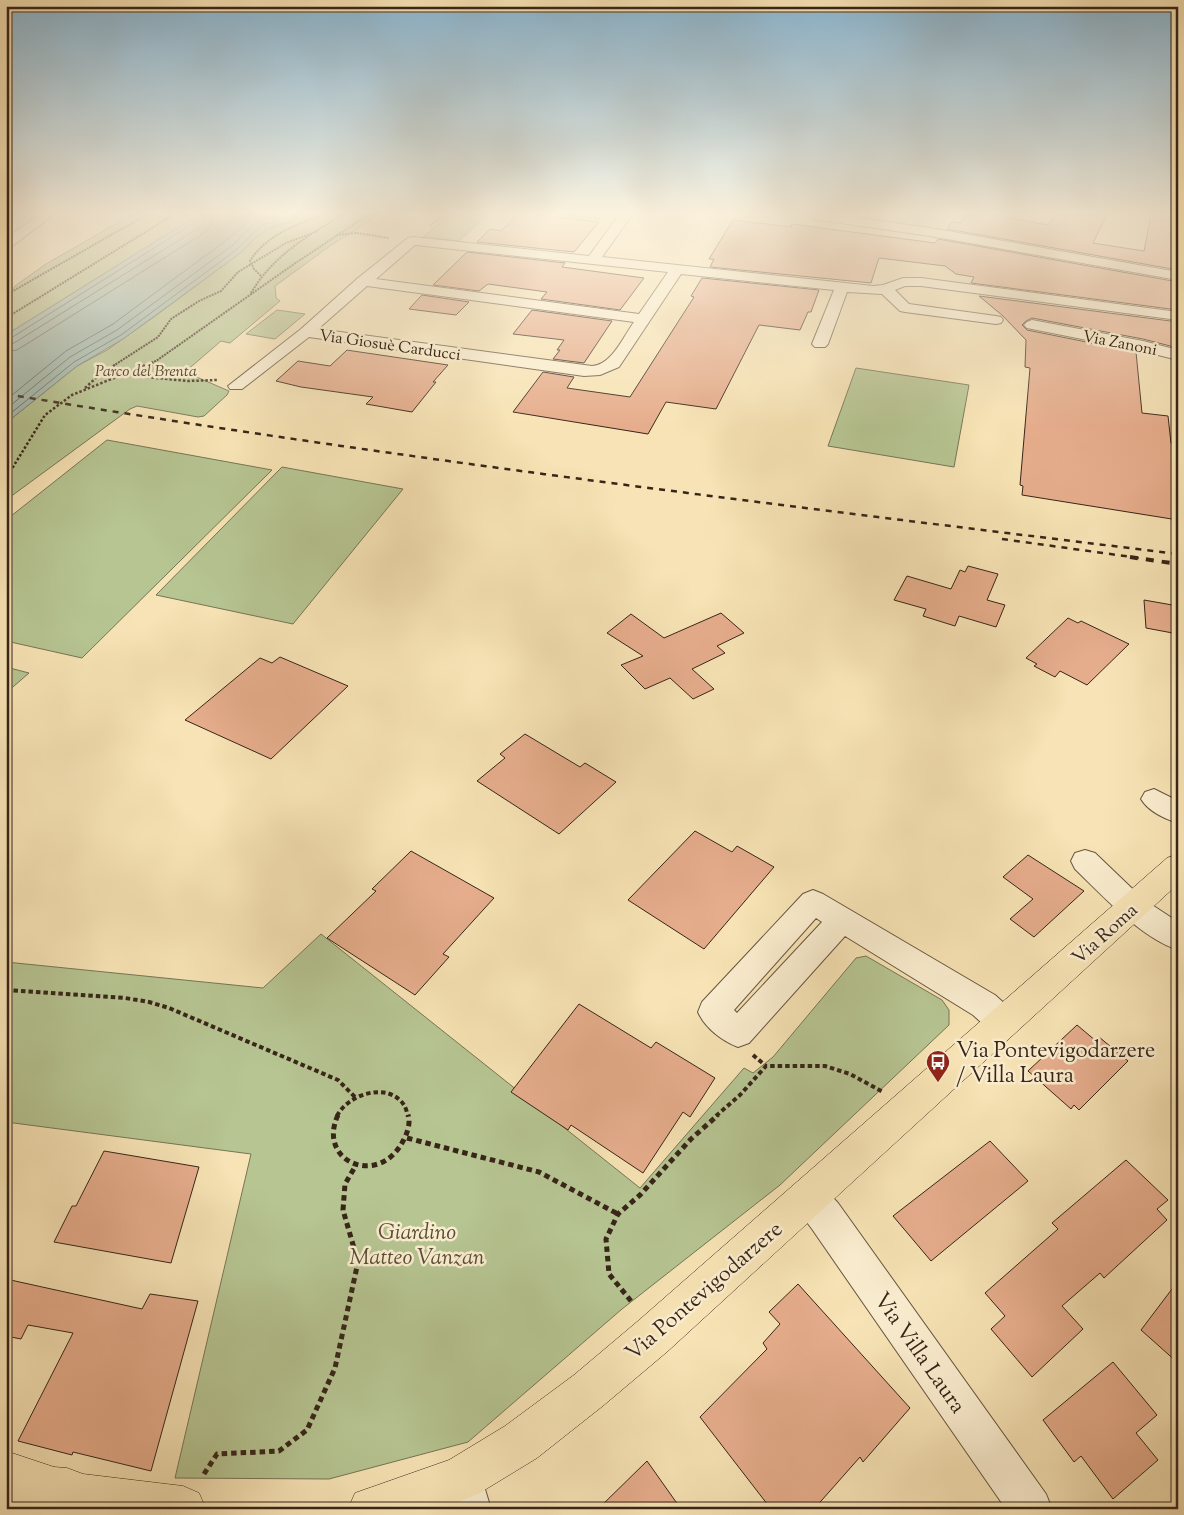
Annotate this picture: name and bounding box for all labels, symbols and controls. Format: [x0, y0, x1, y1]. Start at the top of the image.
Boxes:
street label: Via Giosuè Carducci [317, 325, 462, 368]
street label: Via Zanoni [1080, 326, 1159, 363]
park label: Parco del Brenta [95, 361, 197, 384]
street label: Via Roma [1067, 898, 1145, 972]
place label: Via Pontevigodarzere / Villa Laura [956, 1036, 1155, 1093]
bus stop icon: Via Pontevigodarzere / Villa Laura [925, 1049, 951, 1083]
street label: Via Pontevigodarzere [619, 1215, 791, 1370]
park label: Giardino Matteo Vanzan [349, 1218, 485, 1275]
street label: Via Villa Laura [865, 1287, 972, 1421]

